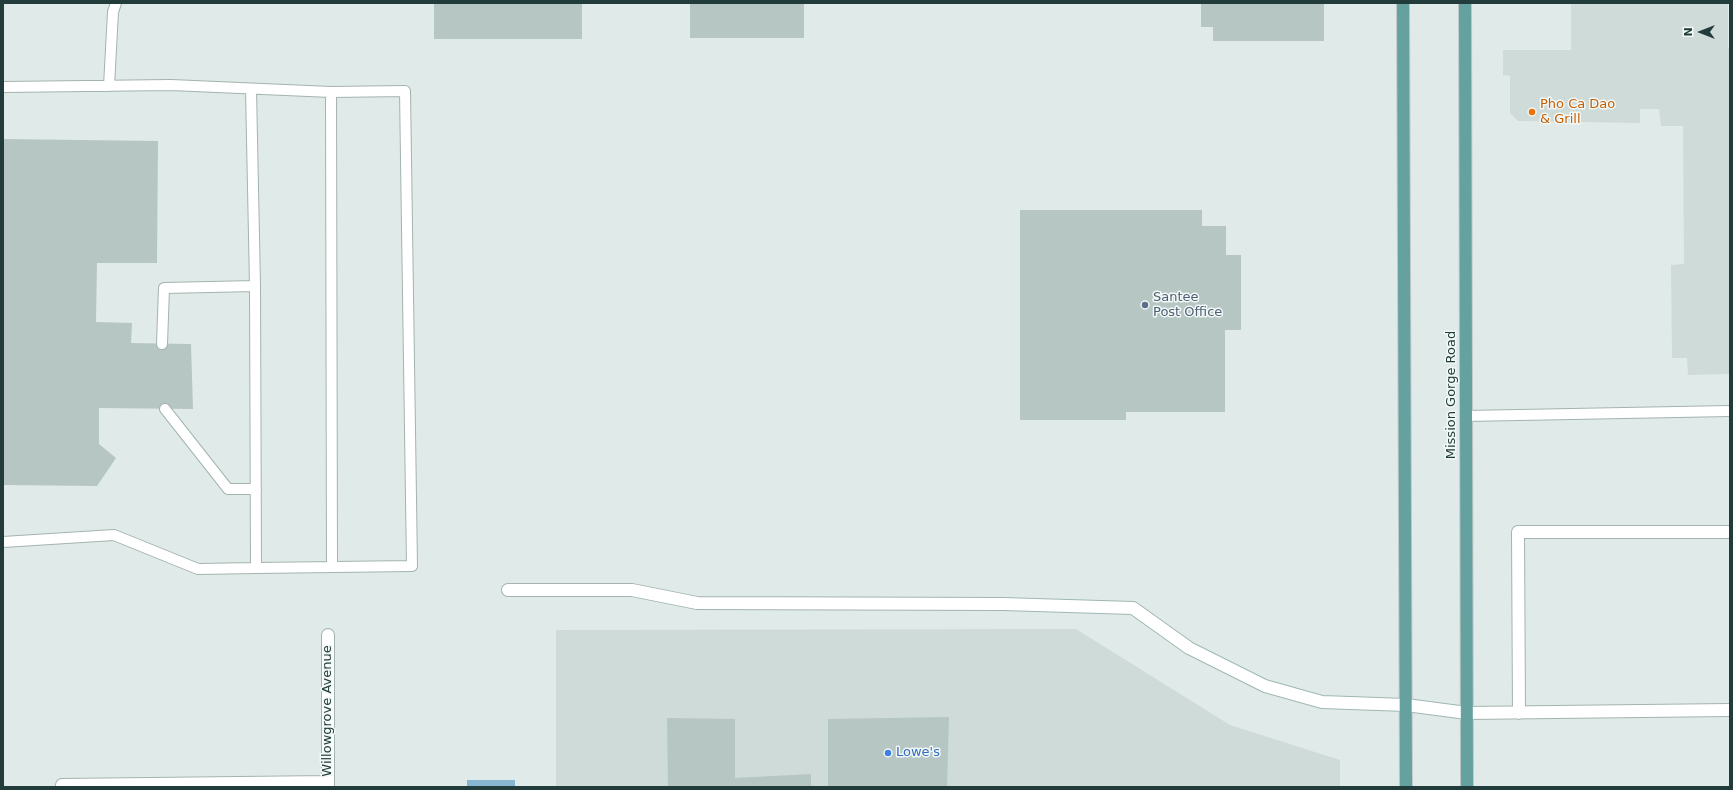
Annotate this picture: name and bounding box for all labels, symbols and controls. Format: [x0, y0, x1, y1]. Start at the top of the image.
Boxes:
north arrow [1681, 12, 1721, 52]
text: N [1682, 27, 1695, 37]
place label: Pho Ca Dao & Grill [1540, 97, 1615, 128]
marker: Pho Ca Dao & Grill [1527, 107, 1537, 117]
place label: Santee Post Office [1153, 290, 1222, 321]
marker: Santee Post Office [1140, 300, 1150, 310]
street label: Mission Gorge Road [1444, 331, 1460, 459]
street label: Willowgrove Avenue [320, 645, 336, 777]
place label: Lowe's [896, 745, 940, 761]
marker: Lowe's [883, 748, 893, 758]

